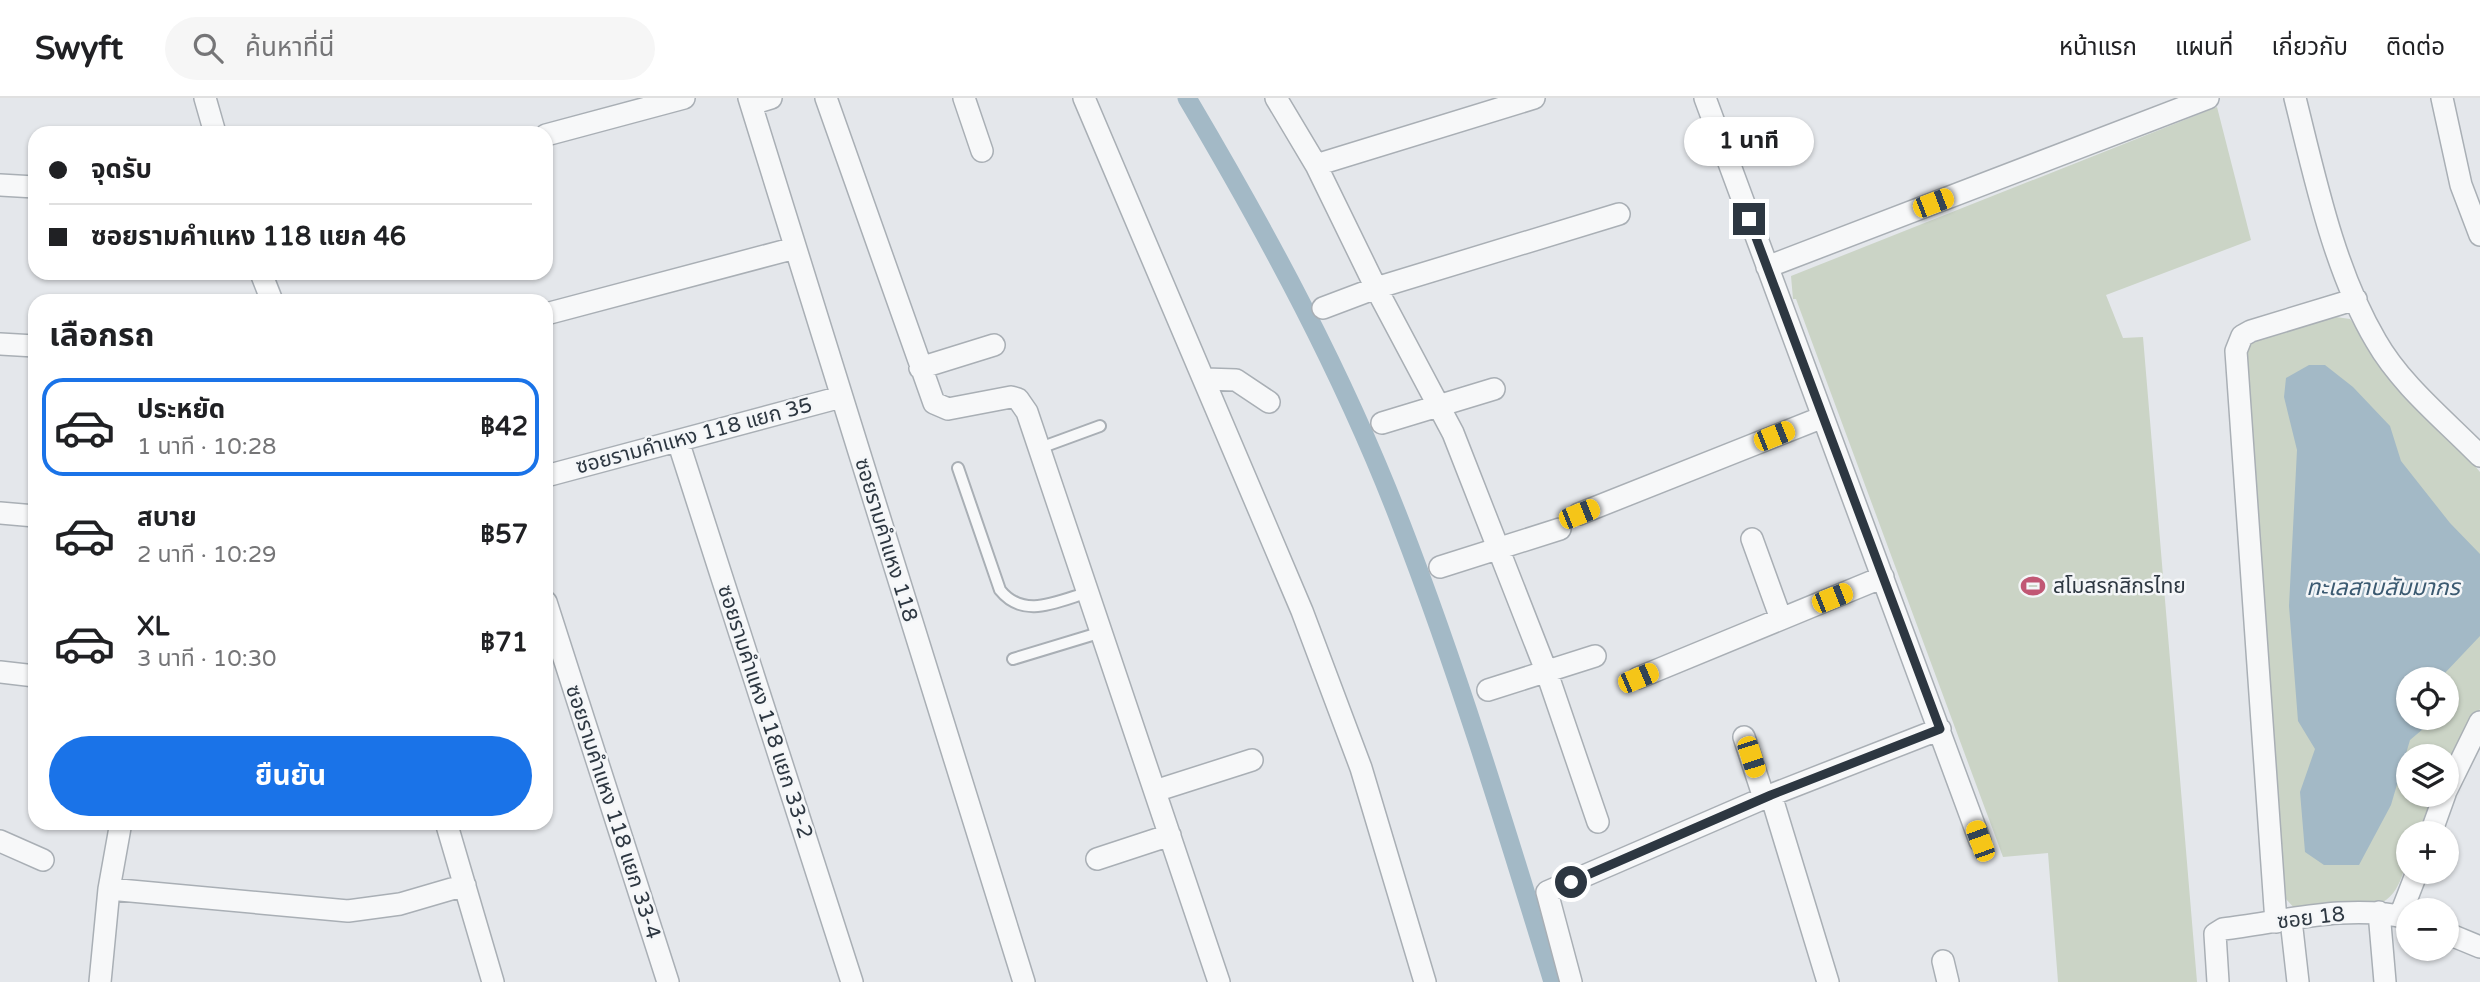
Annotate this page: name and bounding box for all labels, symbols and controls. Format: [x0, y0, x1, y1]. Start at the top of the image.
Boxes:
search box [165, 17, 655, 80]
text: Swyft [35, 29, 123, 68]
icon: search [189, 29, 227, 67]
text: ค้นหาที่นี่ [245, 32, 335, 63]
text: หน้าแรก [2059, 33, 2137, 62]
text: แผนที่ [2175, 33, 2233, 62]
text: เกี่ยวกับ [2271, 33, 2348, 62]
text: ติดต่อ [2386, 33, 2445, 62]
callout: 1 นาที [1684, 117, 1814, 166]
text: 1 นาที [1719, 127, 1779, 155]
text: จุดรับ [91, 154, 152, 185]
car [1910, 186, 1957, 220]
route end [1733, 203, 1765, 235]
text: ซอยรามคำแหง 118 แยก 46 [91, 221, 406, 252]
text: เลือกรถ [49, 317, 154, 355]
street label: ซอยรามคำแหง 118 แยก 35 [573, 392, 815, 480]
text: ประหยัด [137, 394, 225, 425]
icon: car [53, 396, 116, 459]
text: ฿42 [480, 411, 528, 442]
car [1751, 418, 1798, 454]
text: 1 นาที · 10:28 [137, 433, 277, 461]
street label: ซอยรามคำแหง 118 [849, 455, 923, 625]
car [1556, 496, 1603, 532]
text: สบาย [137, 502, 197, 533]
icon: car [53, 504, 116, 567]
text: ฿57 [480, 519, 528, 550]
text: 2 นาที · 10:29 [137, 541, 277, 569]
sports icon: สโมสรกสิกรไทย [2019, 572, 2047, 600]
place label: สโมสรกสิกรไทย [2053, 574, 2186, 599]
water label: ทะเลสาบสัมมากร [2306, 574, 2462, 602]
car [1809, 580, 1856, 616]
street label: ซอยรามคำแหง 118 แยก 33-2 [712, 582, 818, 842]
text: XL [137, 611, 169, 642]
icon: car [53, 612, 116, 675]
text: ฿71 [480, 627, 528, 658]
text: 3 นาที · 10:30 [137, 645, 277, 673]
car [1615, 660, 1662, 696]
map controls [2396, 667, 2459, 961]
button: locate [2396, 667, 2459, 730]
street label: ซอยรามคำแหง 118 แยก 33-4 [560, 682, 666, 942]
car [1735, 734, 1768, 780]
button: ยืนยัน [49, 736, 532, 816]
button: layers [2396, 744, 2459, 807]
car [1963, 818, 1998, 864]
button: + [2396, 821, 2459, 884]
route start [1555, 866, 1587, 898]
button: − [2396, 898, 2459, 961]
street label: ซอย 18 [2276, 901, 2346, 935]

